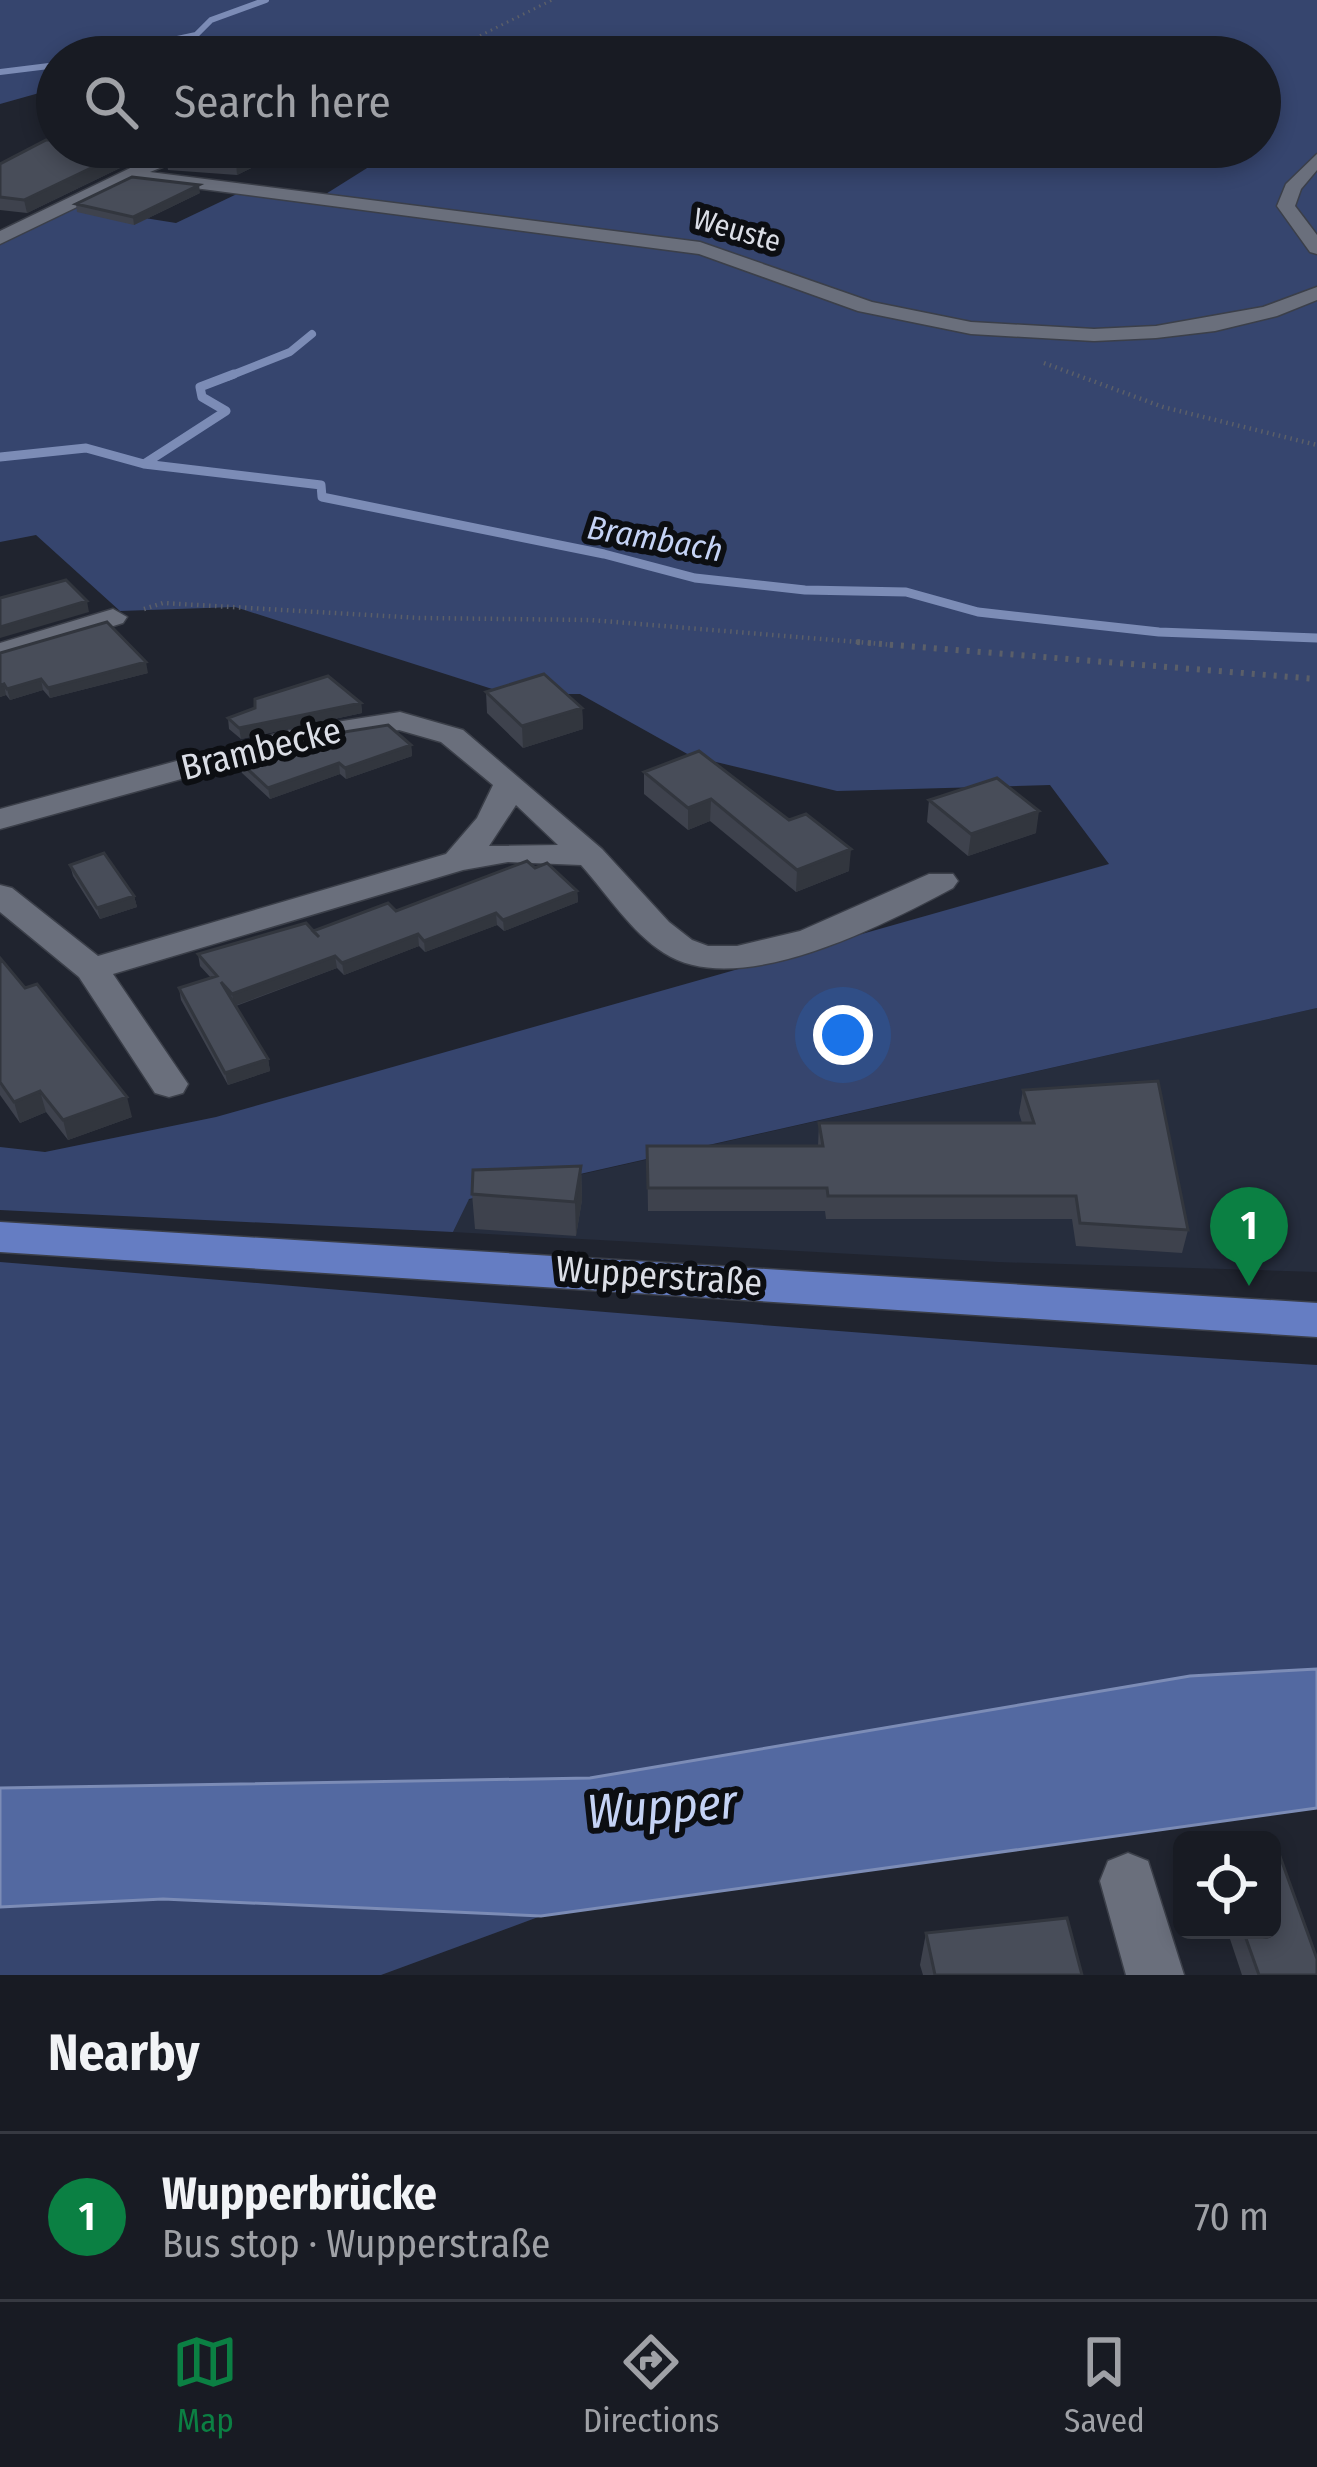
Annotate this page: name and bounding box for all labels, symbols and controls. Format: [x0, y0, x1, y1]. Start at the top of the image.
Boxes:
search box [36, 36, 1281, 168]
icon: search [78, 69, 144, 135]
text: Search here [174, 75, 391, 129]
street label: Weuste [689, 200, 785, 260]
water label: Brambach [584, 507, 726, 571]
street label: Brambecke [177, 708, 345, 790]
your location [813, 1005, 873, 1065]
pin: 1 [1210, 1187, 1288, 1286]
street label: Wupperstraße [554, 1247, 764, 1305]
water label: Wupper [585, 1773, 740, 1841]
map controls [1173, 1831, 1281, 1939]
button: locate [1173, 1831, 1281, 1939]
text: Nearby [48, 2022, 200, 2084]
text: Wupperbrücke [162, 2167, 437, 2221]
text: 1 [79, 2194, 95, 2240]
text: 70 m [1194, 2194, 1269, 2240]
text: Bus stop · Wupperstraße [162, 2221, 550, 2267]
tab: Map [172, 2329, 238, 2441]
tab: Directions [583, 2329, 719, 2441]
tab: Saved [1064, 2329, 1145, 2441]

